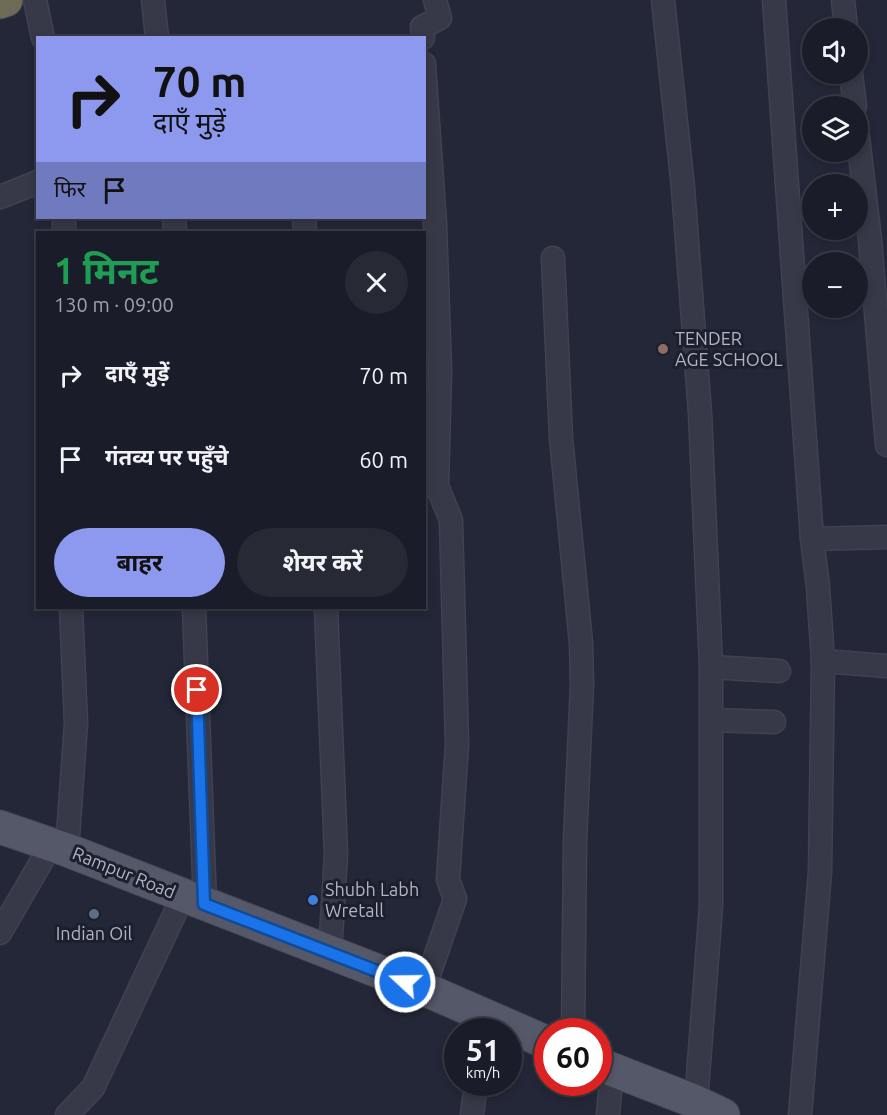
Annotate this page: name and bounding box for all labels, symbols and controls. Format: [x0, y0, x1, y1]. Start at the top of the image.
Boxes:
map controls [802, 18, 868, 318]
button: sound [802, 18, 868, 84]
text: 70 m [153, 58, 247, 105]
icon: right [54, 60, 132, 138]
button: layers [802, 96, 868, 162]
text: दाएँ मुड़ें [153, 107, 226, 137]
icon: arrive [98, 174, 131, 207]
button: + [802, 174, 868, 240]
text: फिर [54, 176, 86, 201]
text: 1 मिनट [54, 250, 158, 291]
button: close [345, 251, 408, 314]
button: − [802, 252, 868, 318]
text: 130 m · 09:00 [54, 293, 174, 316]
place label: TENDER AGE SCHOOL [675, 328, 783, 369]
marker: TENDER AGE SCHOOL [656, 342, 670, 356]
icon: right [54, 359, 87, 392]
text: दाएँ मुड़ें [105, 360, 169, 385]
text: 70 m [359, 363, 408, 388]
icon: arrive [54, 443, 87, 476]
text: गंतव्य पर पहुँचे [105, 444, 229, 469]
text: 60 m [359, 447, 408, 472]
button: बाहर [54, 528, 225, 597]
button: शेयर करें [237, 528, 408, 597]
pin [171, 664, 222, 715]
icon: arrive [180, 673, 213, 706]
street label: Rampur Road [70, 842, 179, 902]
place label: Shubh Labh Wretall [325, 879, 419, 920]
marker: Shubh Labh Wretall [306, 893, 320, 907]
marker: Indian Oil [87, 907, 101, 921]
place label: Indian Oil [56, 923, 133, 943]
position arrow [373, 950, 437, 1014]
speed limit sign: 60 [534, 1018, 612, 1096]
text: 51 [466, 1033, 500, 1067]
text: km/h [466, 1064, 500, 1081]

